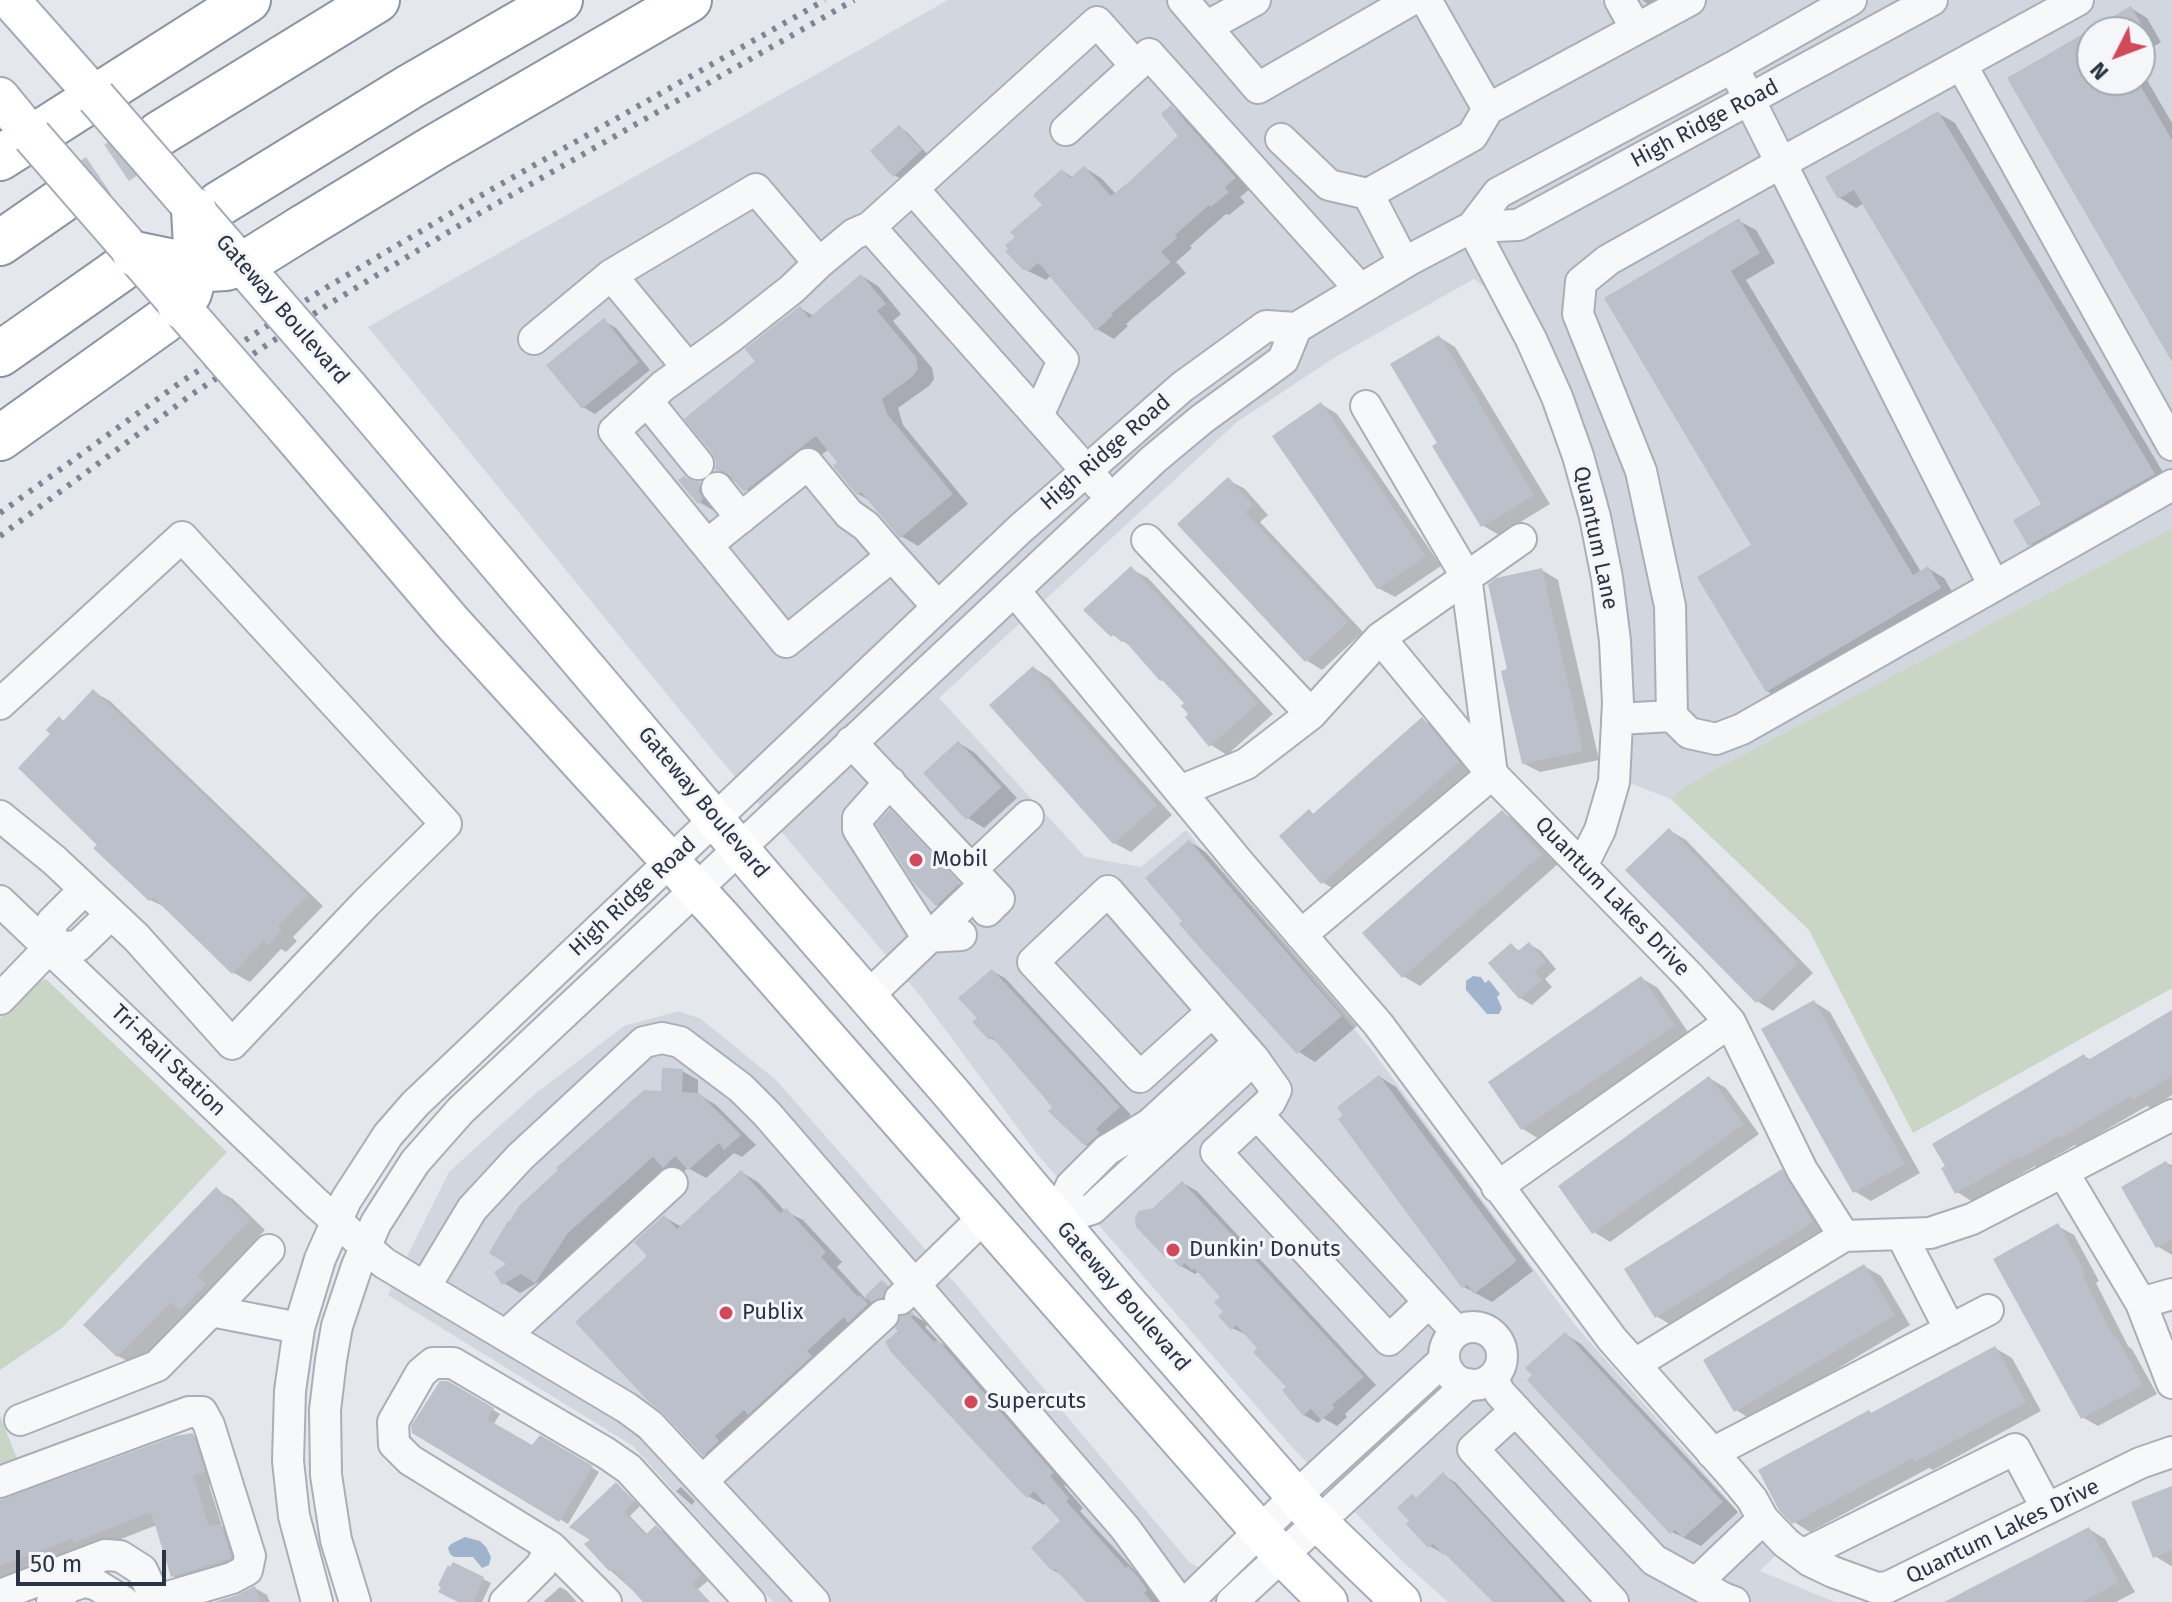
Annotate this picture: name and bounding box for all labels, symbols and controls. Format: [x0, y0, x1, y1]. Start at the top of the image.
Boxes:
north arrow [2076, 16, 2156, 96]
text: N [2084, 57, 2114, 86]
street label: High Ridge Road [1627, 74, 1783, 174]
street label: Gateway Boulevard [210, 230, 354, 390]
street label: High Ridge Road [1036, 389, 1176, 517]
street label: Quantum Lane [1567, 464, 1623, 612]
street label: Gateway Boulevard [632, 722, 774, 884]
street label: Quantum Lakes Drive [1529, 812, 1695, 982]
street label: High Ridge Road [564, 832, 702, 962]
place label: Mobil [932, 847, 988, 873]
marker: Mobil [907, 851, 925, 869]
street label: Tri-Rail Station [105, 1000, 231, 1122]
street label: Gateway Boulevard [1051, 1217, 1195, 1377]
place label: Dunkin' Donuts [1189, 1237, 1341, 1263]
marker: Dunkin' Donuts [1164, 1241, 1182, 1259]
place label: Publix [742, 1300, 803, 1326]
marker: Publix [717, 1304, 735, 1322]
place label: Supercuts [987, 1389, 1086, 1415]
marker: Supercuts [962, 1393, 980, 1411]
street label: Quantum Lakes Drive [1902, 1474, 2104, 1590]
scale bar [20, 1534, 170, 1584]
text: 50 m [30, 1550, 82, 1578]

